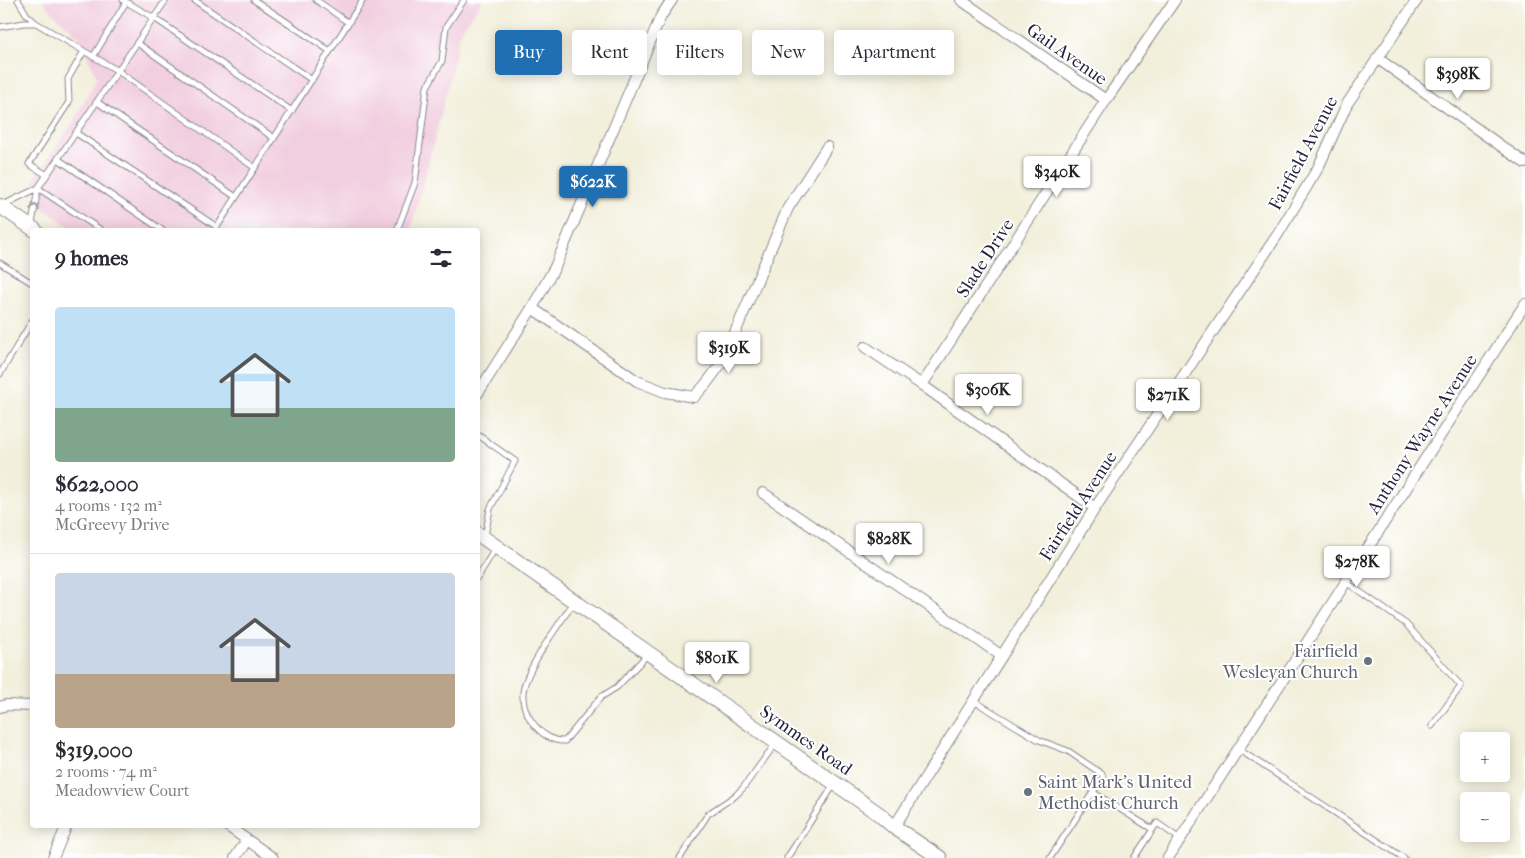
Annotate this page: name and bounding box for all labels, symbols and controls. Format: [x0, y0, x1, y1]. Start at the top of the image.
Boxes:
street label: Gail Avenue [1022, 19, 1111, 90]
chip: Buy [495, 30, 562, 75]
chip: Rent [572, 30, 647, 75]
chip: Filters [657, 30, 742, 75]
chip: New [752, 30, 824, 75]
chip: Apartment [834, 30, 954, 75]
pin: $398K [1423, 58, 1493, 100]
text: $398K [1436, 64, 1480, 83]
street label: Fairfield Avenue [1265, 92, 1342, 214]
pin: $340K [1022, 156, 1092, 198]
text: $340K [1034, 162, 1080, 181]
pin: $622K [558, 166, 628, 208]
text: $622K [570, 172, 616, 191]
one-way arrow [29, 203, 39, 212]
street label: Slade Drive [952, 215, 1019, 301]
icon: filters [427, 244, 455, 272]
text: 9 homes [55, 246, 128, 270]
pin: $319K [694, 332, 764, 374]
text: $319K [708, 338, 750, 357]
icon: home [210, 340, 300, 430]
street label: Anthony Wayne Avenue [1362, 350, 1482, 519]
pin: $306K [953, 374, 1023, 416]
pin: $271K [1133, 378, 1203, 421]
text: $306K [966, 380, 1010, 399]
text: $271K [1147, 385, 1189, 404]
street label: Fairfield Avenue [1035, 448, 1122, 565]
text: $622,000 [55, 472, 139, 496]
text: 4 rooms · 132 m² [55, 496, 162, 515]
text: McGreevy Drive [55, 515, 169, 534]
pin: $828K [854, 522, 924, 565]
text: $828K [867, 529, 911, 548]
pin: $278K [1322, 546, 1392, 588]
text: $278K [1335, 552, 1379, 571]
icon: home [210, 605, 300, 695]
place label: Fairfield Wesleyan Church [1222, 641, 1358, 683]
pin: $801K [682, 642, 752, 684]
text: $801K [696, 648, 738, 667]
marker: Fairfield Wesleyan Church [1362, 655, 1374, 667]
street label: Symmes Road [756, 701, 856, 780]
map controls [1460, 732, 1510, 842]
button: + [1460, 732, 1510, 782]
text: $319,000 [55, 738, 133, 762]
text: 2 rooms · 74 m² [55, 762, 157, 781]
place label: Saint Mark’s United Methodist Church [1038, 772, 1192, 814]
text: Meadowview Court [55, 781, 189, 800]
marker: Saint Mark’s United Methodist Church [1022, 786, 1034, 798]
button: − [1460, 792, 1510, 842]

